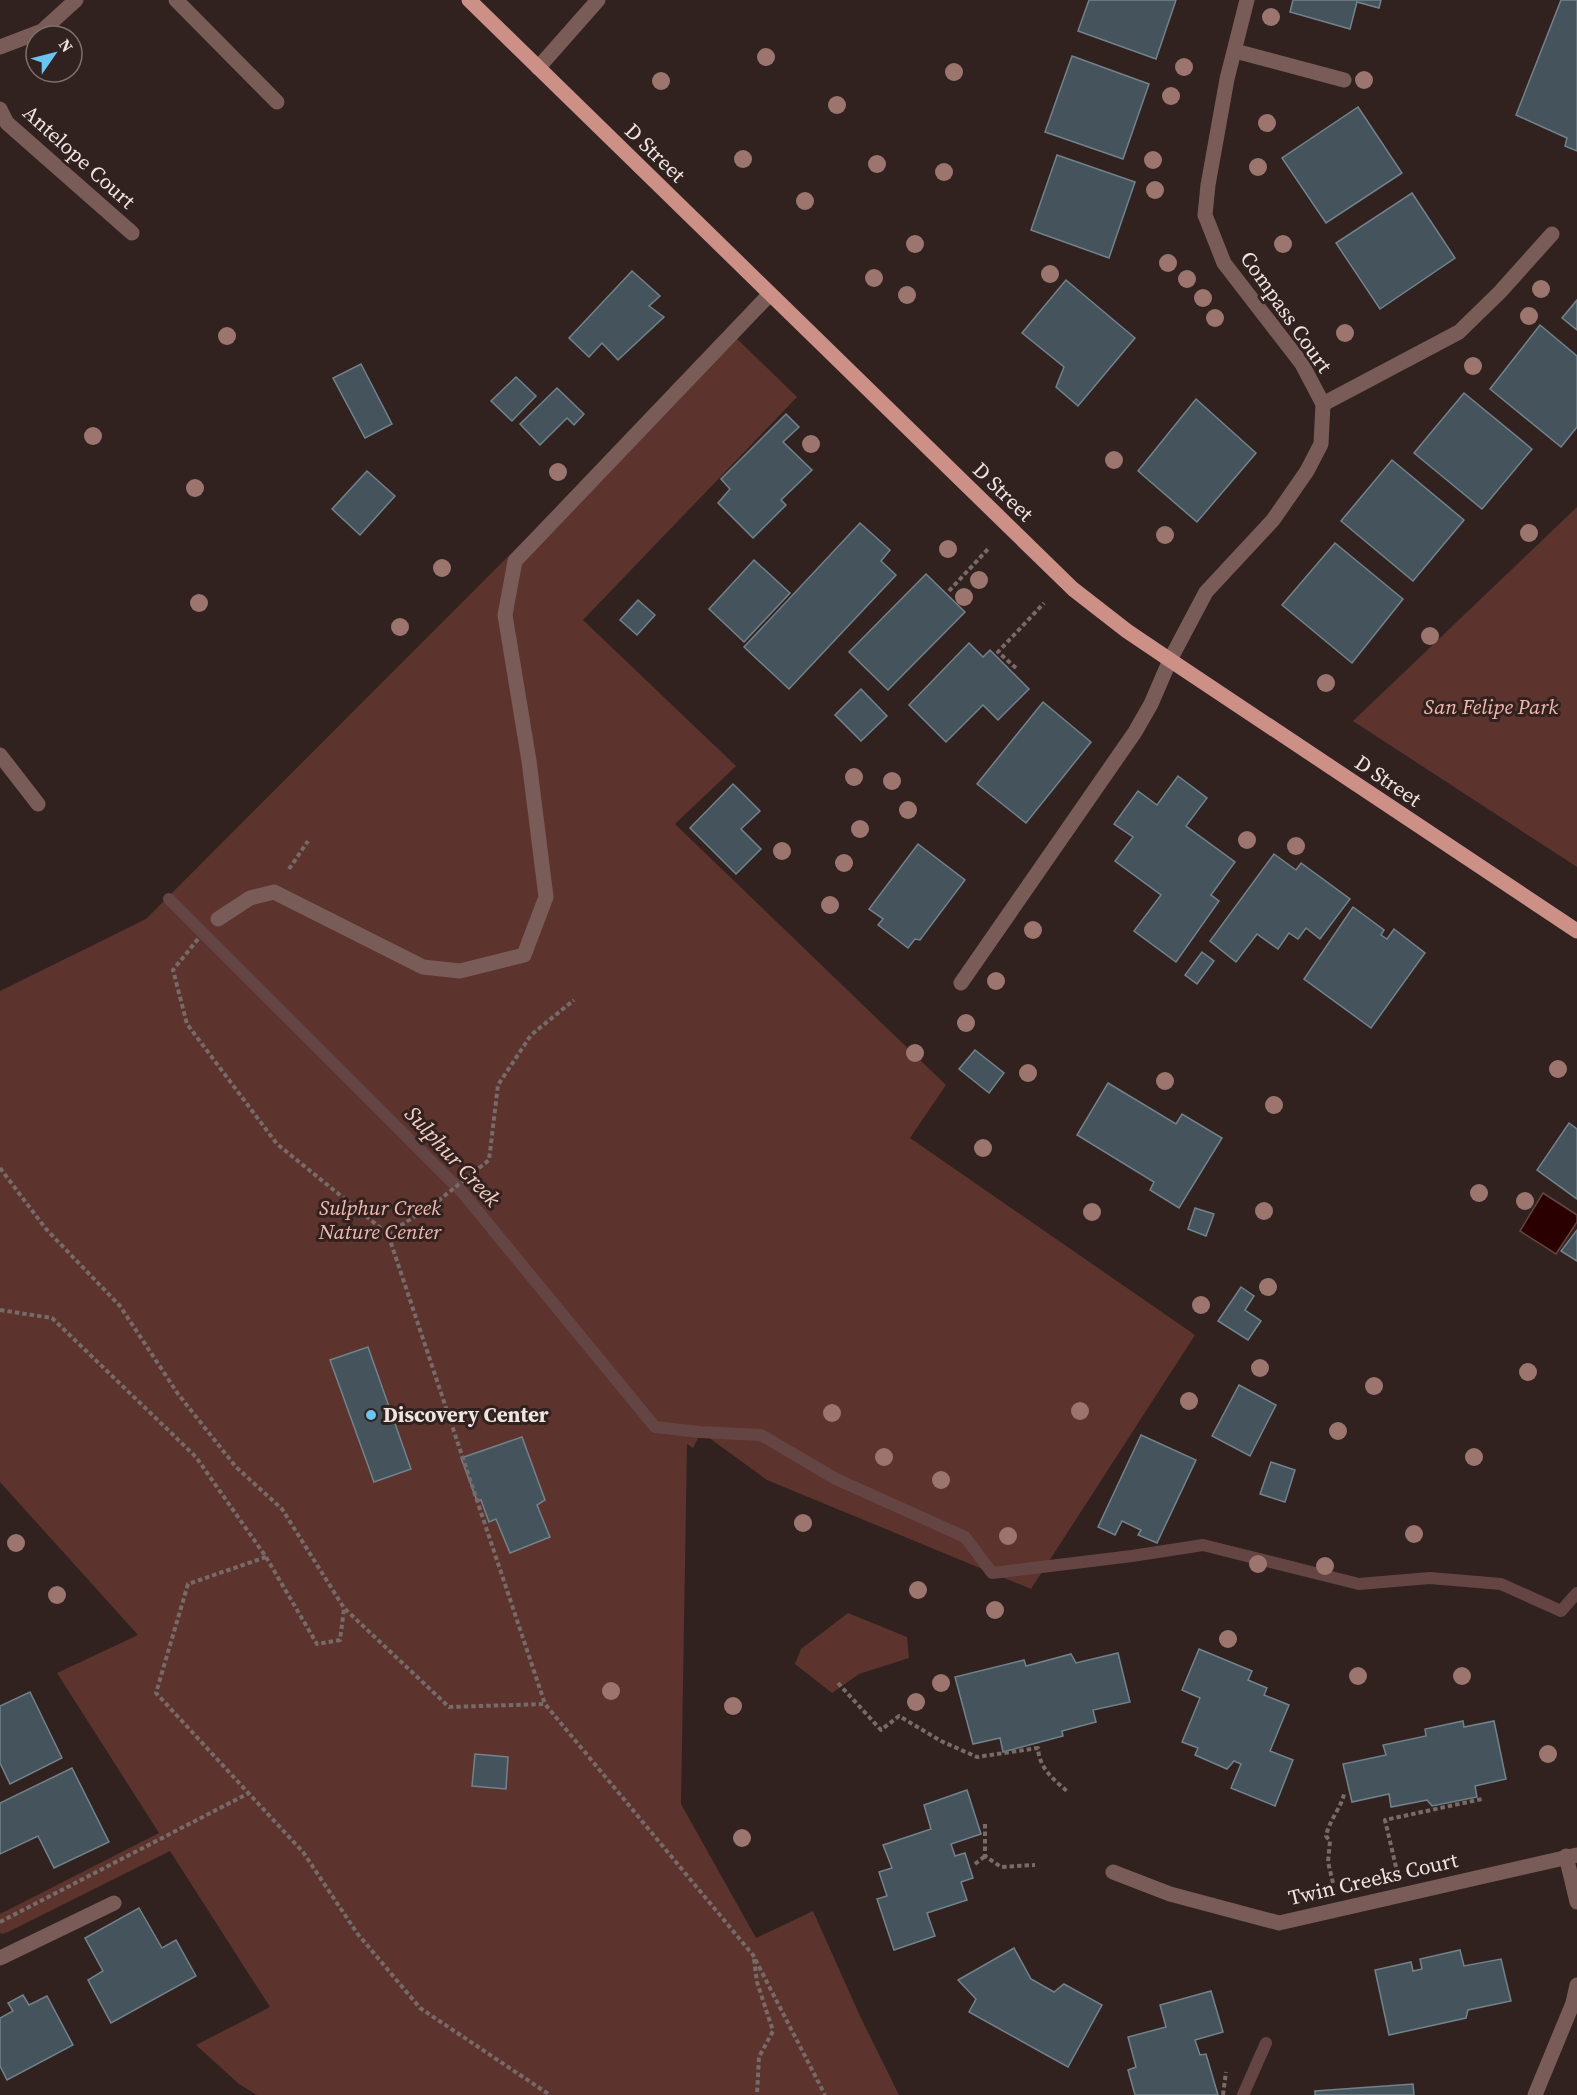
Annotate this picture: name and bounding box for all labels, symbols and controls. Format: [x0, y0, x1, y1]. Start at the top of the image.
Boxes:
north arrow [24, 24, 84, 84]
text: N [54, 34, 79, 57]
street label: Antelope Court [17, 98, 142, 215]
street label: D Street [619, 116, 692, 189]
street label: Compass Court [1234, 245, 1339, 378]
street label: D Street [967, 455, 1040, 528]
park label: San Felipe Park [1424, 692, 1558, 721]
street label: D Street [1349, 748, 1427, 813]
water label: Sulphur Creek [398, 1099, 508, 1213]
park label: Sulphur Creek Nature Center [318, 1193, 442, 1246]
place label: Discovery Center [383, 1400, 549, 1429]
marker: Discovery Center [364, 1408, 378, 1422]
street label: Twin Creeks Court [1285, 1845, 1461, 1912]

